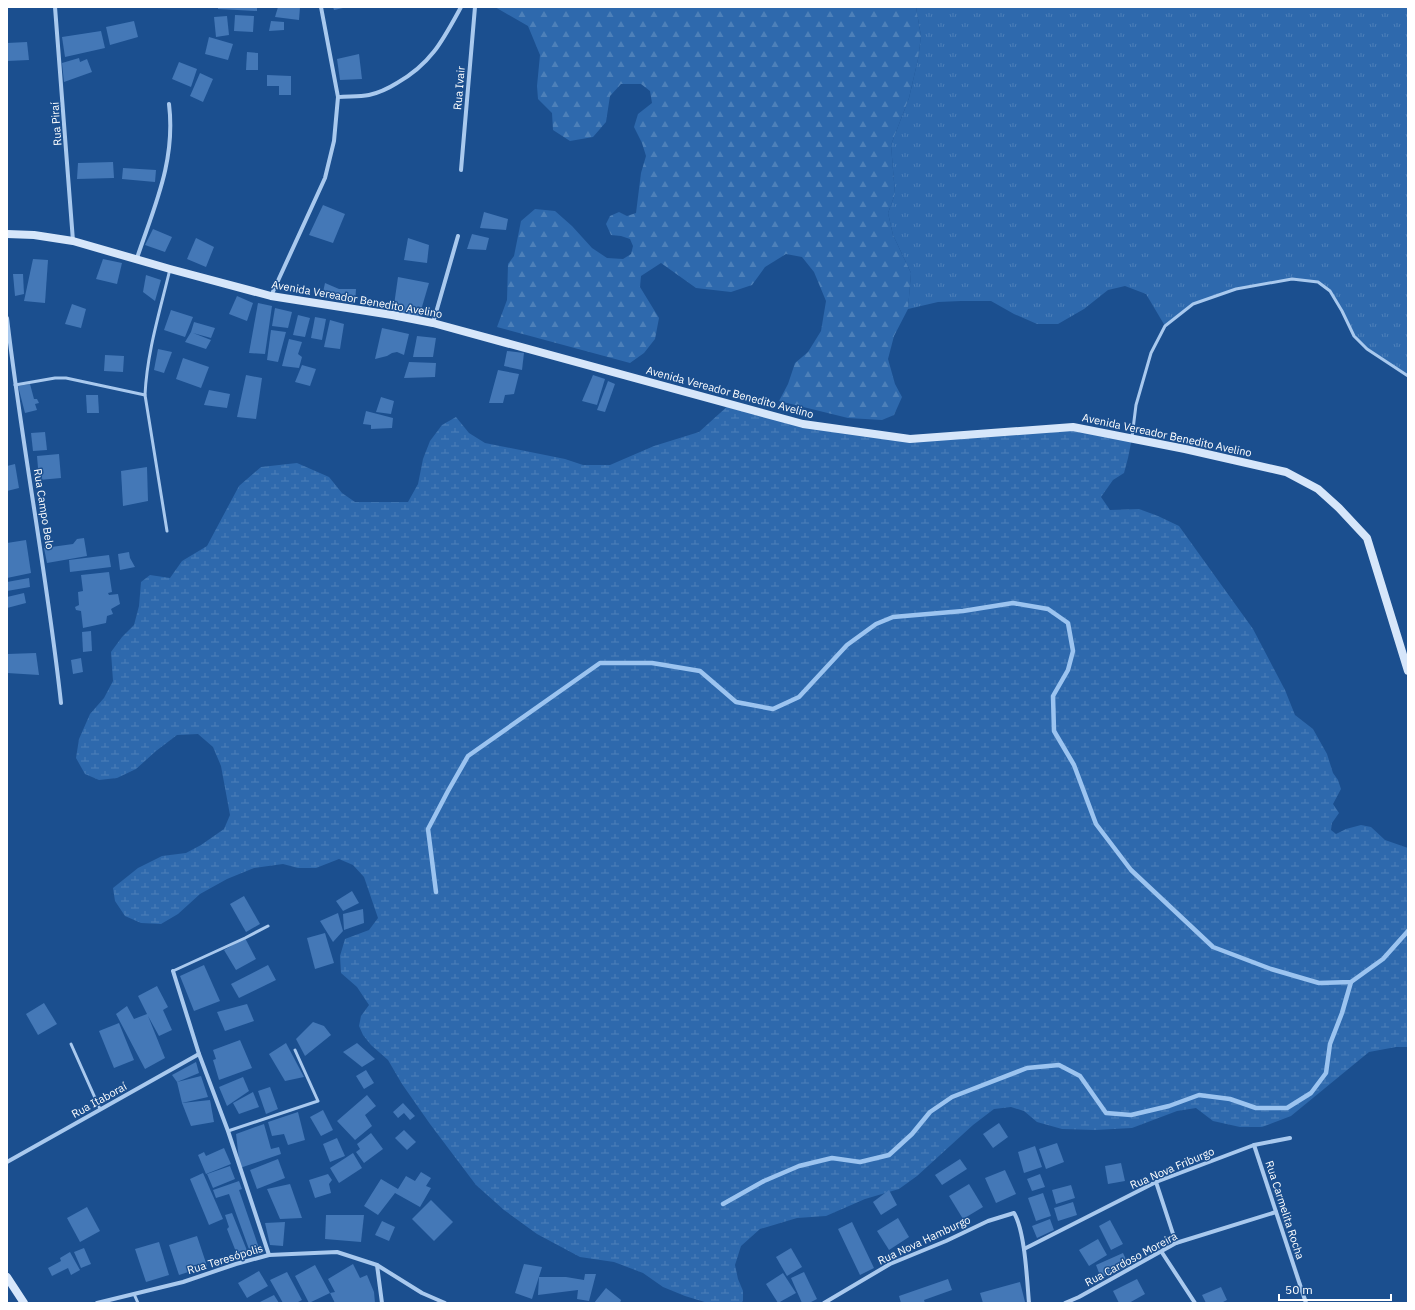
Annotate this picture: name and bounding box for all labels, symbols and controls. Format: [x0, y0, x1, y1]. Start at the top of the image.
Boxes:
street label: Rua Ivair [450, 65, 468, 111]
street label: Rua Piraí [47, 101, 65, 146]
street label: Avenida Vereador Benedito Avelino [271, 277, 443, 321]
street label: Avenida Vereador Benedito Avelino [645, 363, 815, 421]
street label: Avenida Vereador Benedito Avelino [1081, 410, 1253, 460]
street label: Rua Campo Belo [31, 468, 57, 550]
street label: Rua Itaboraí [69, 1079, 129, 1121]
street label: Rua Nova Friburgo [1128, 1144, 1216, 1192]
street label: Rua Carmelita Rocha [1262, 1159, 1308, 1261]
street label: Rua Nova Hamburgo [875, 1212, 973, 1268]
street label: Rua Cardoso Moreira [1082, 1229, 1180, 1289]
street label: Rua Teresópolis [185, 1241, 265, 1277]
scale bar [1279, 1276, 1391, 1302]
text: 50 m [1285, 1282, 1313, 1297]

